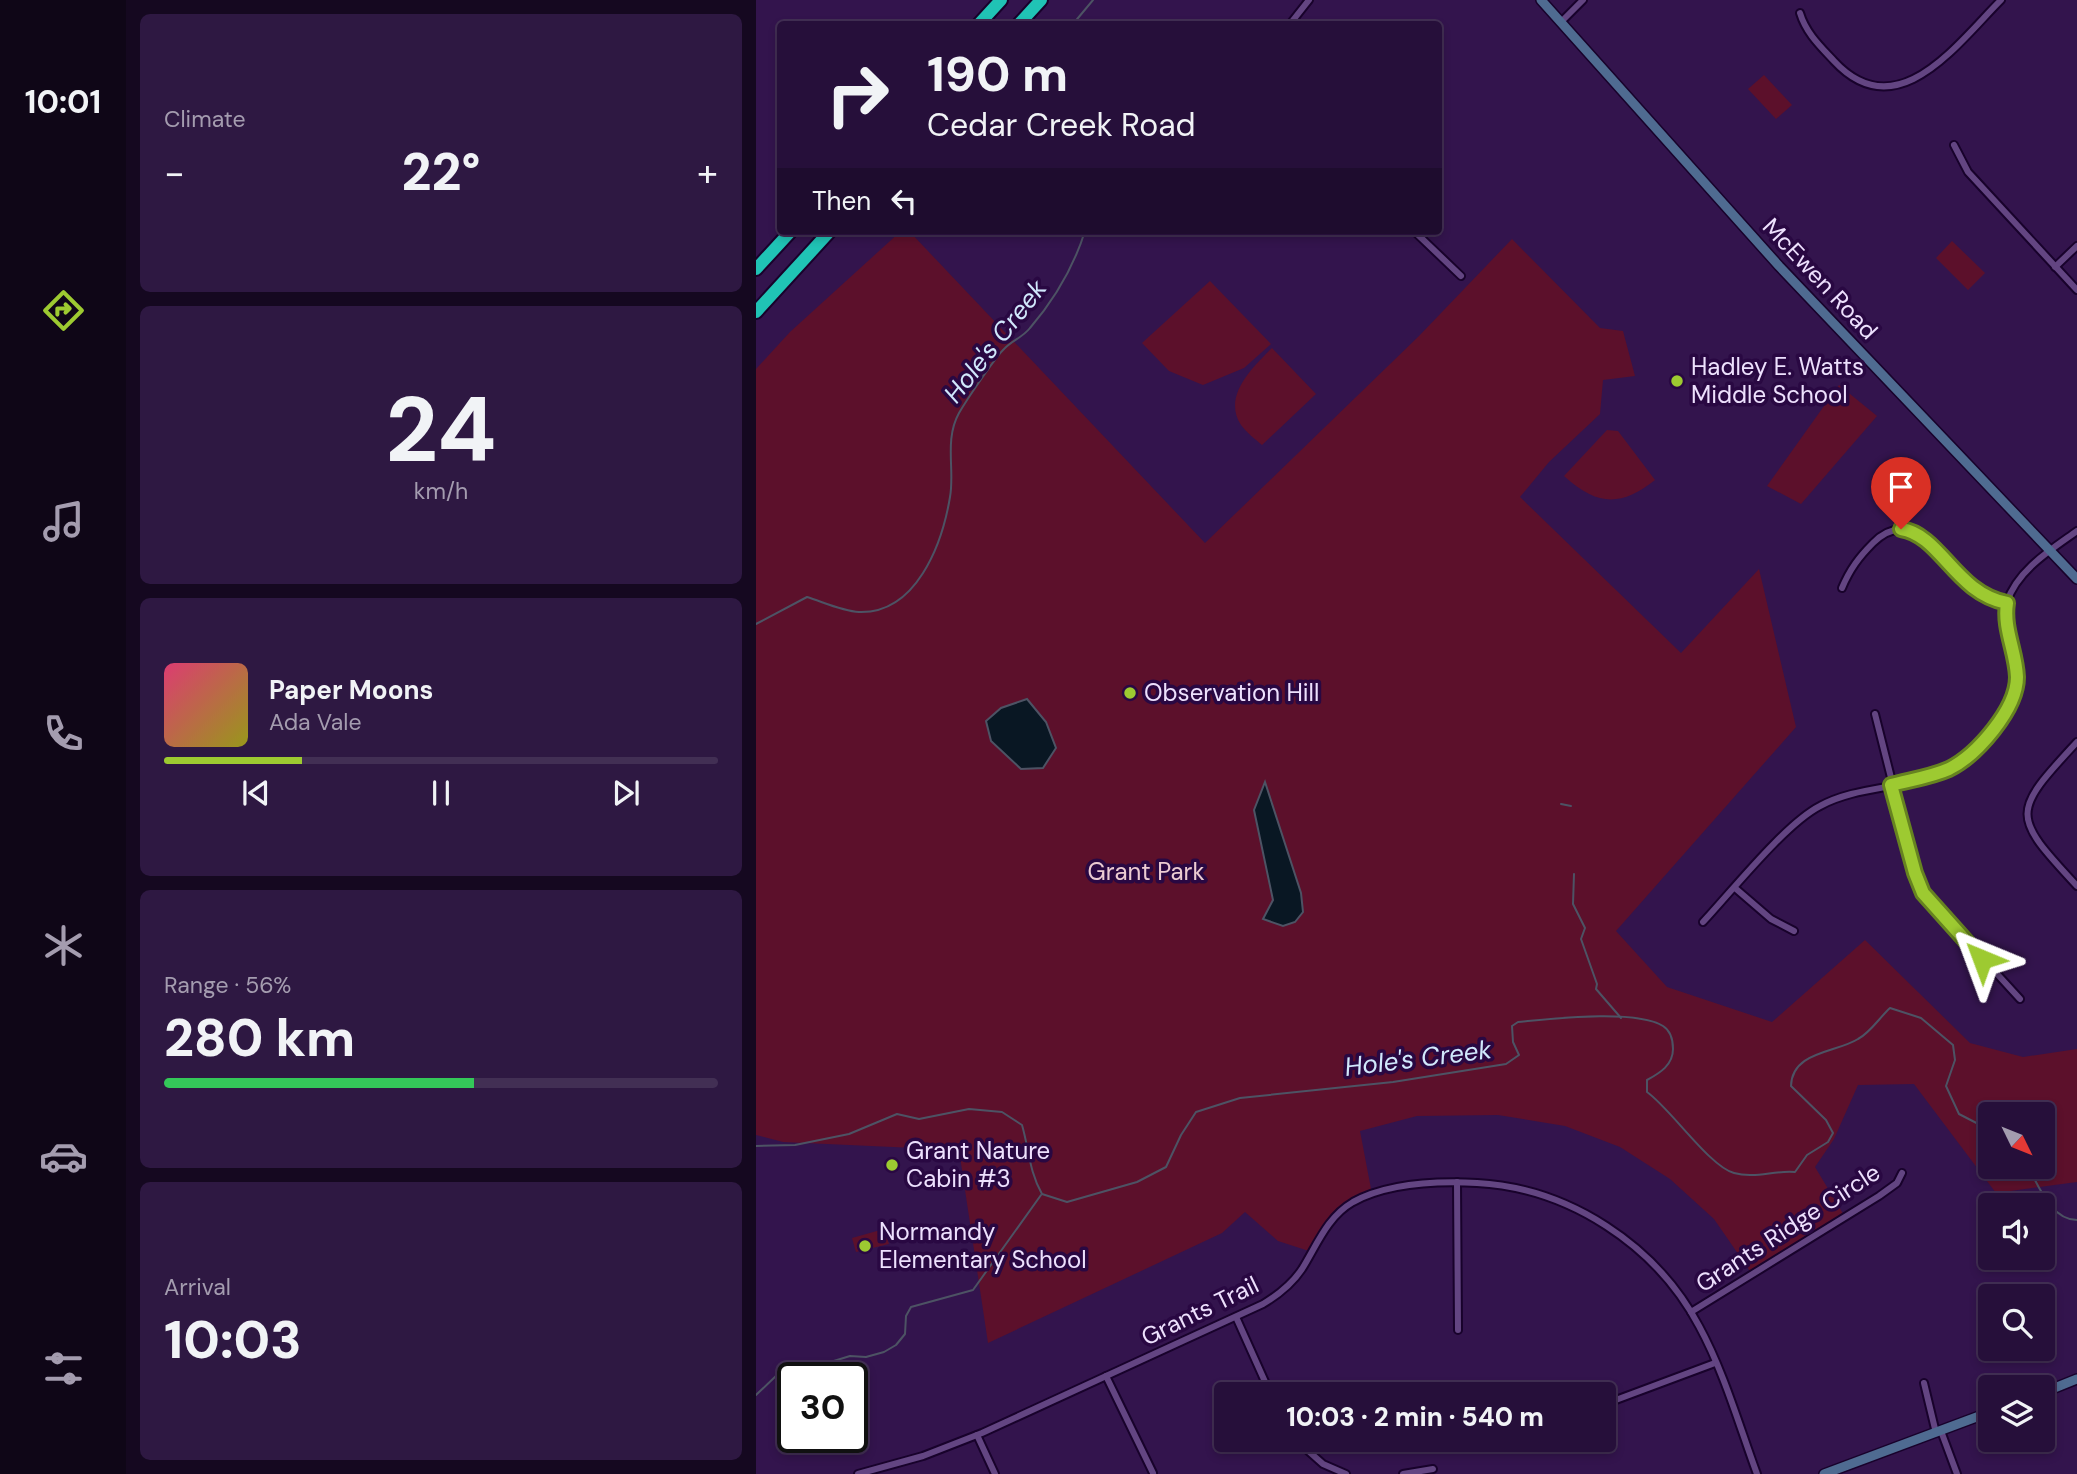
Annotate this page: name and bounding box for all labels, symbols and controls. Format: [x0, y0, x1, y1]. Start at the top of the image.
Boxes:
text: 190 m [927, 42, 1068, 106]
icon: right [812, 49, 903, 140]
text: 10:01 [25, 81, 101, 123]
text: Climate [164, 104, 246, 134]
text: Cedar Creek Road [927, 104, 1196, 146]
text: 22° [401, 138, 481, 206]
text: − [164, 148, 185, 198]
text: + [697, 148, 718, 198]
icon: left [885, 182, 923, 220]
text: Then [812, 184, 871, 218]
street label: McEwen Road [1756, 211, 1885, 346]
water label: Hole's Creek [936, 272, 1054, 410]
icon: directions [39, 286, 88, 335]
place label: Hadley E. Watts Middle School [1691, 351, 1864, 410]
text: 24 [385, 371, 497, 489]
marker: Hadley E. Watts Middle School [1669, 373, 1685, 389]
pin [1871, 457, 1931, 529]
icon: arrive [1882, 468, 1920, 506]
text: km/h [414, 476, 468, 506]
icon: music [39, 497, 88, 546]
text: Paper Moons [269, 673, 433, 707]
place label: Observation Hill [1144, 677, 1319, 708]
marker: Observation Hill [1122, 685, 1138, 701]
text: Ada Vale [269, 707, 362, 737]
icon: phone [39, 709, 88, 758]
icon: previous [237, 774, 275, 812]
icon: pause [422, 774, 460, 812]
icon: next [607, 774, 645, 812]
park label: Grant Park [1087, 856, 1205, 887]
icon: climate [39, 921, 88, 970]
position arrow [1945, 922, 2019, 996]
text: Range · 56% [164, 970, 291, 1000]
text: 280 km [164, 1004, 355, 1072]
water label: Hole's Creek [1343, 1032, 1494, 1084]
north arrow [1978, 1102, 2054, 1180]
map controls [1978, 1102, 2055, 1452]
icon: car [39, 1132, 88, 1181]
place label: Grant Nature Cabin #3 [906, 1135, 1050, 1194]
street label: Grants Ridge Circle [1690, 1156, 1886, 1299]
marker: Grant Nature Cabin #3 [884, 1157, 900, 1173]
button: sound [1978, 1193, 2055, 1270]
place label: Normandy Elementary School [879, 1216, 1087, 1275]
marker: Normandy Elementary School [857, 1238, 873, 1254]
street label: Grants Trail [1136, 1269, 1264, 1352]
text: Arrival [164, 1272, 231, 1302]
button: search [1978, 1284, 2055, 1361]
text: 10:03 [164, 1306, 302, 1374]
icon: filters [39, 1344, 88, 1393]
speed limit sign: 30 [777, 1362, 868, 1453]
button: layers [1978, 1375, 2055, 1452]
text: 10:03 · 2 min · 540 m [1286, 1400, 1544, 1434]

